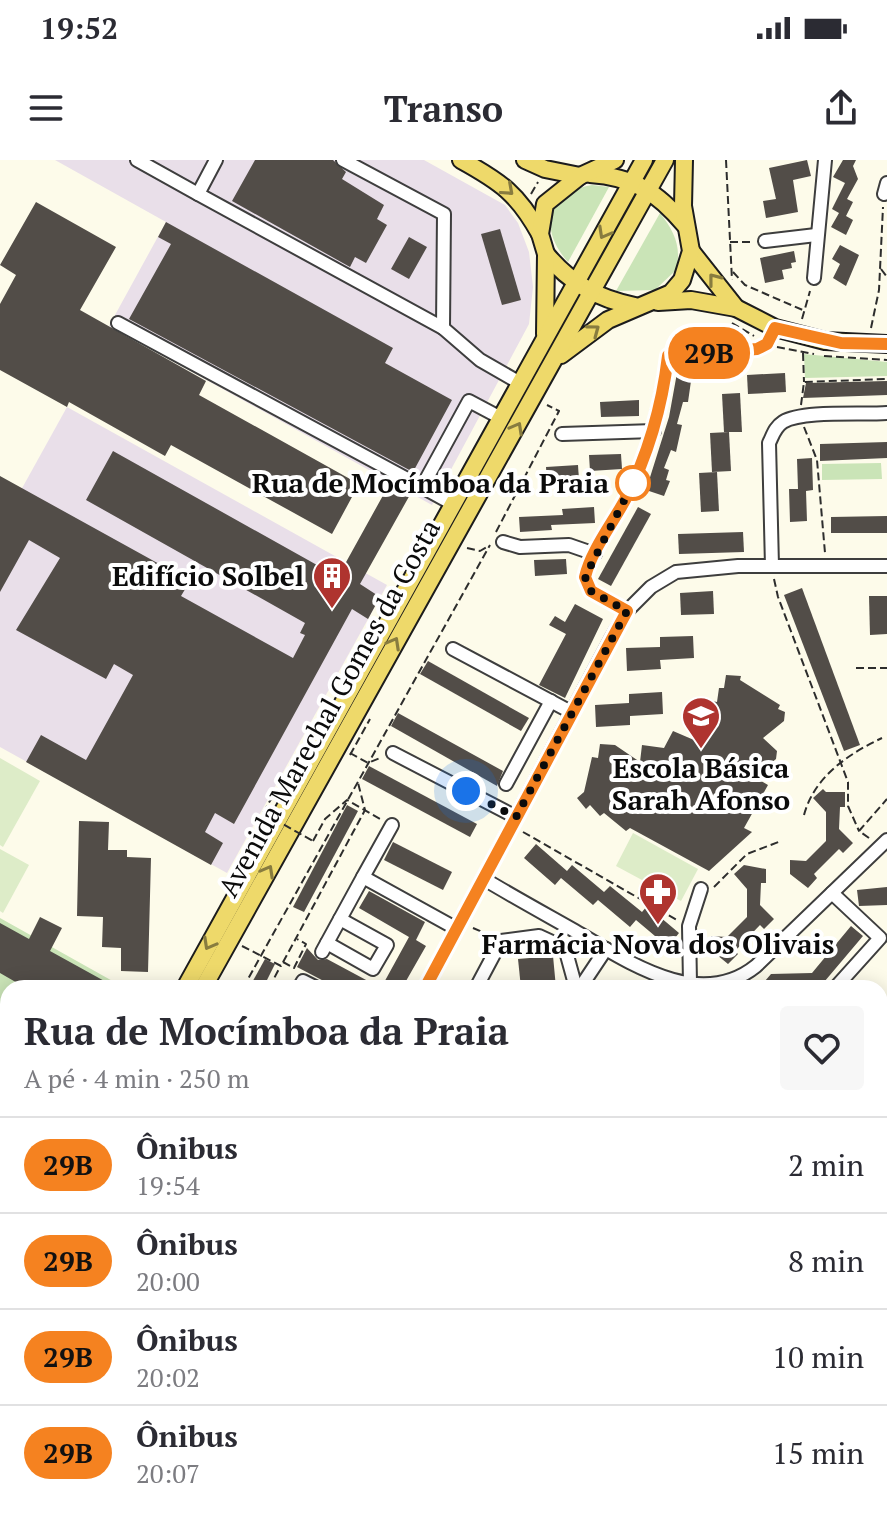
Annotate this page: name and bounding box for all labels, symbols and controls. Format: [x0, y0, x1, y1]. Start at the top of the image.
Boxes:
text: 19:52 [40, 8, 118, 48]
text: Transo [384, 85, 503, 132]
icon: menu [24, 86, 68, 130]
icon: share [819, 86, 863, 130]
one-way arrow [499, 180, 513, 195]
one-way arrow [598, 224, 614, 238]
one-way arrow [709, 274, 724, 288]
one-way arrow [586, 325, 600, 340]
line badge: 29B [663, 327, 755, 379]
text: 29B [684, 334, 734, 371]
one-way arrow [507, 422, 523, 437]
place label: Rua de Mocímboa da Praia [252, 464, 609, 501]
marker: Rua de Mocímboa da Praia [616, 466, 650, 500]
street label: Avenida Marechal Gomes da Costa [209, 512, 448, 903]
building icon: Edifício Solbel [311, 555, 353, 610]
place label: Edifício Solbel [112, 557, 304, 594]
one-way arrow [385, 637, 400, 652]
school or university icon: Escola Básica Sarah Afonso [680, 695, 722, 750]
place label: Escola Básica Sarah Afonso [612, 749, 790, 818]
your location [446, 771, 486, 811]
one-way arrow [259, 865, 274, 879]
pharmacy icon: Farmácia Nova dos Olivais [637, 871, 679, 926]
place label: Farmácia Nova dos Olivais [482, 925, 834, 962]
one-way arrow [203, 935, 219, 950]
text: Rua de Mocímboa da Praia [24, 1006, 509, 1056]
button: heart [780, 1006, 864, 1090]
text: A pé · 4 min · 250 m [24, 1061, 249, 1095]
text: Ônibus [136, 1128, 238, 1168]
text: 2 min [788, 1145, 864, 1185]
text: 29B [43, 1146, 93, 1183]
text: 19:54 [136, 1168, 200, 1202]
text: Ônibus [136, 1224, 238, 1264]
text: 8 min [788, 1241, 864, 1281]
text: 29B [43, 1242, 93, 1279]
text: 20:00 [136, 1264, 200, 1298]
text: Ônibus [136, 1320, 238, 1360]
text: 10 min [772, 1337, 864, 1377]
text: 29B [43, 1338, 93, 1375]
text: 20:02 [136, 1360, 200, 1394]
text: Ônibus [136, 1416, 238, 1456]
text: 15 min [772, 1433, 864, 1473]
text: 29B [43, 1434, 93, 1471]
text: 20:07 [136, 1456, 200, 1490]

